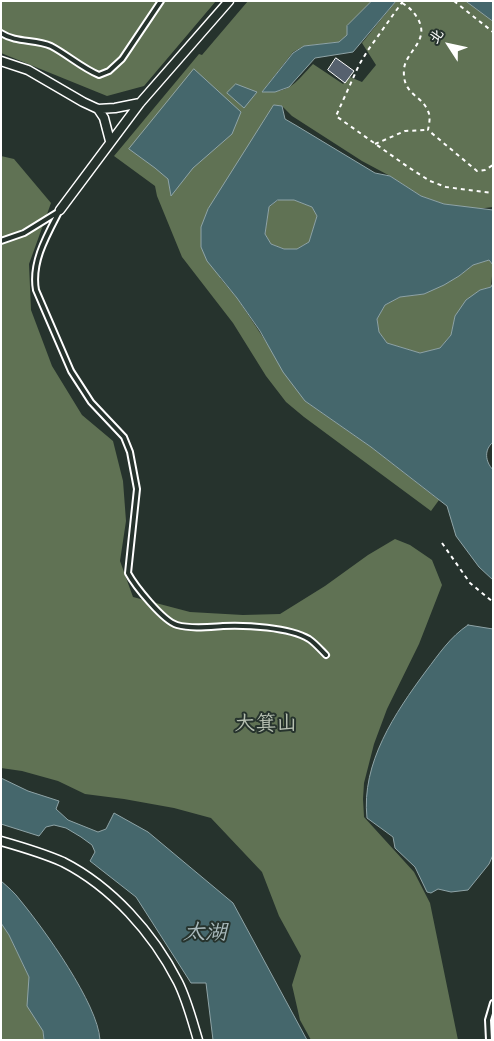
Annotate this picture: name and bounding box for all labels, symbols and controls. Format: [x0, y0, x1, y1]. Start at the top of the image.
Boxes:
north arrow [424, 20, 474, 70]
text: 北 [425, 26, 447, 47]
park label: 大箕山 [235, 711, 297, 737]
water label: 太湖 [183, 920, 227, 946]

